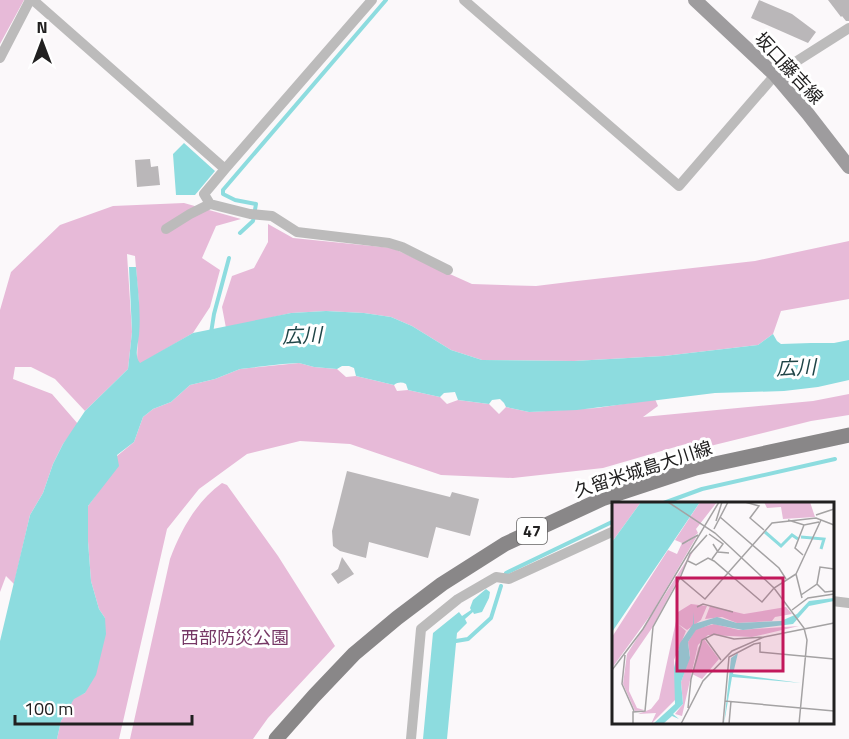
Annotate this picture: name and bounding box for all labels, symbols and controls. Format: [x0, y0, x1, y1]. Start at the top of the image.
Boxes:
north arrow [12, 12, 72, 72]
text: N [36, 15, 48, 39]
street label: 坂口藤吉線 [748, 26, 830, 110]
water label: 広川 [281, 319, 325, 351]
water label: 広川 [775, 351, 819, 383]
street label: 久留米城島大川線 [570, 434, 716, 504]
inset map [612, 502, 834, 724]
road number: 47 [517, 518, 547, 544]
park label: 西部防災公園 [181, 624, 289, 651]
scale bar [15, 688, 192, 726]
text: 100 m [24, 695, 73, 722]

